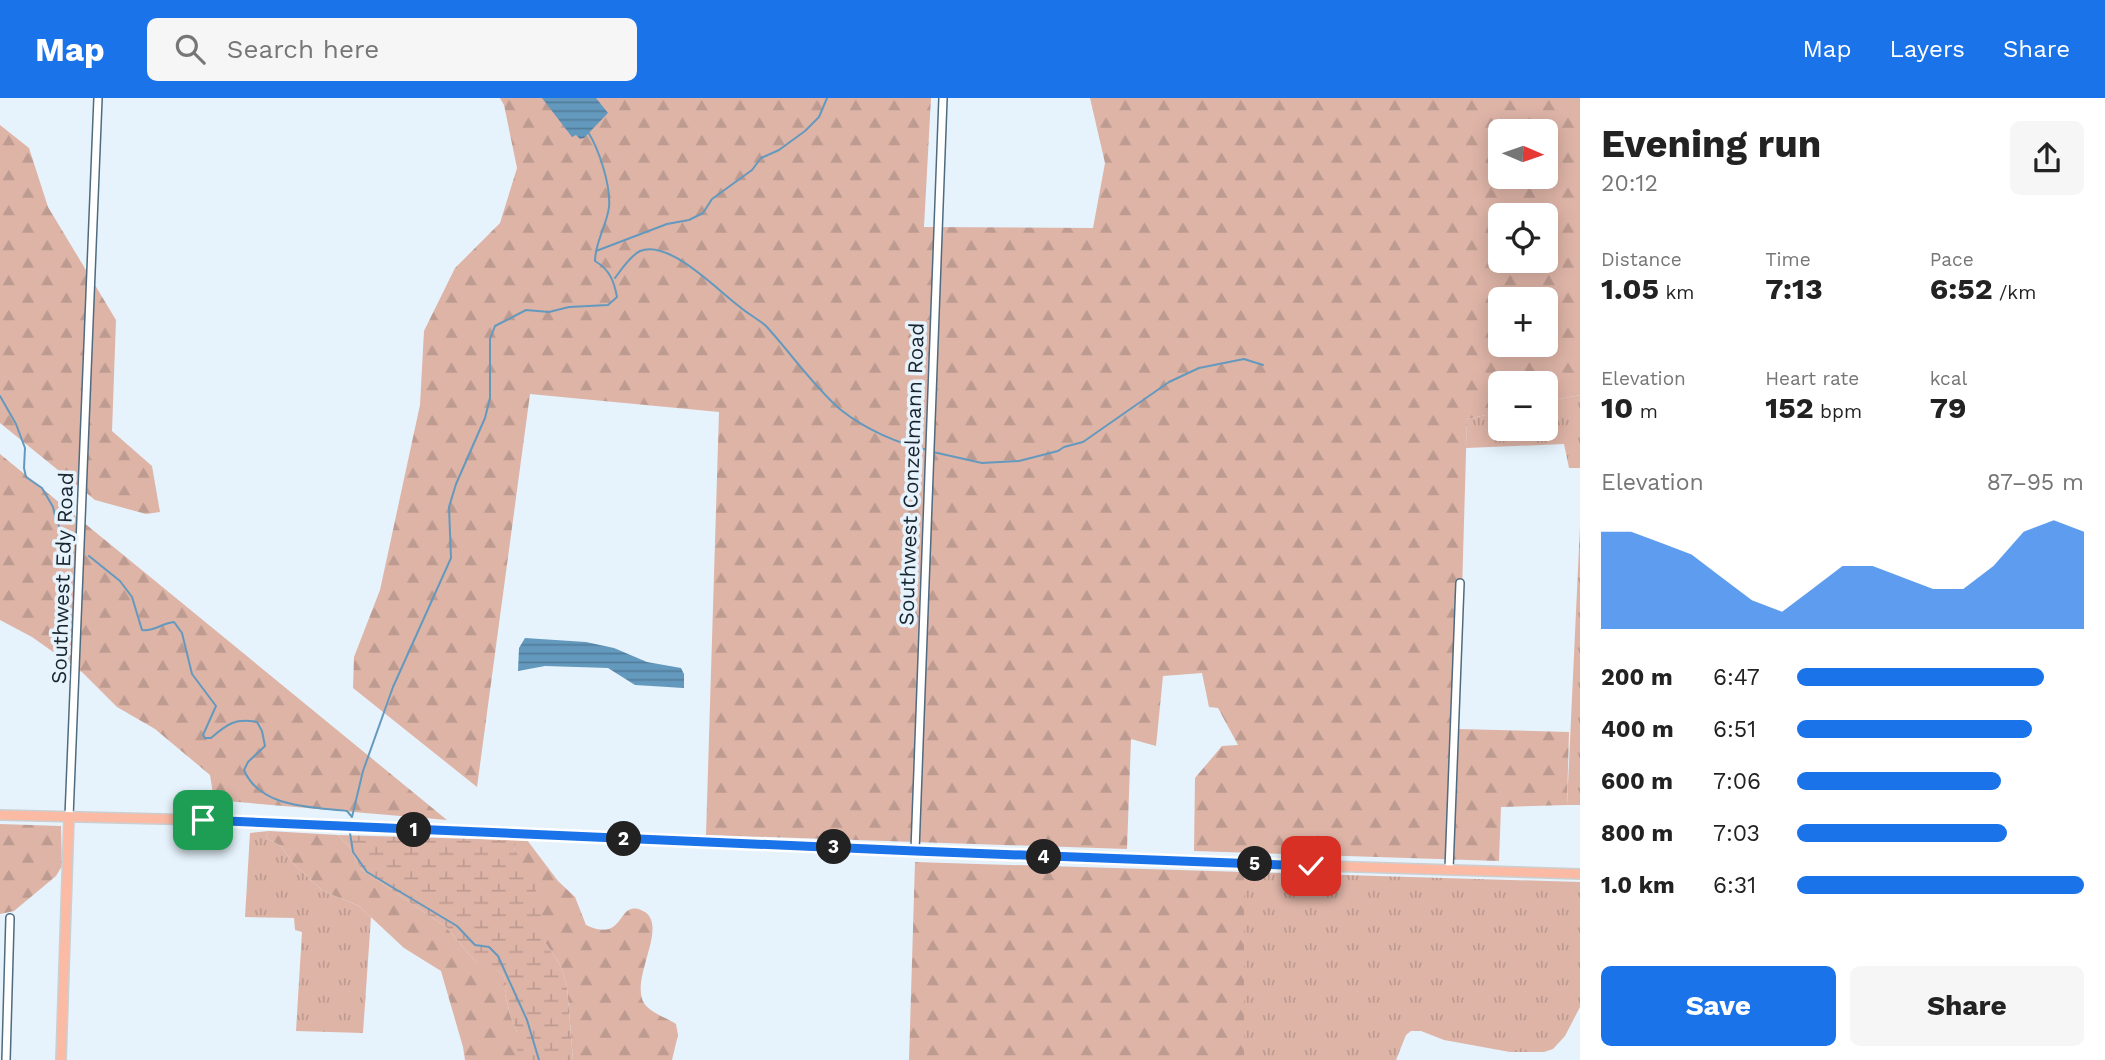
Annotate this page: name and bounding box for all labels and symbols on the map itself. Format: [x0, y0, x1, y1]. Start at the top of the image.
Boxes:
north arrow [1488, 119, 1558, 189]
street label: Southwest Conzelmann Road [893, 322, 929, 626]
street label: Southwest Edy Road [46, 472, 78, 684]
pin [173, 790, 233, 850]
pin: 1 [396, 812, 432, 848]
pin: 2 [606, 822, 642, 856]
pin: 3 [816, 830, 852, 864]
pin [1281, 836, 1341, 896]
pin: 4 [1026, 840, 1062, 874]
pin: 5 [1238, 846, 1272, 882]

